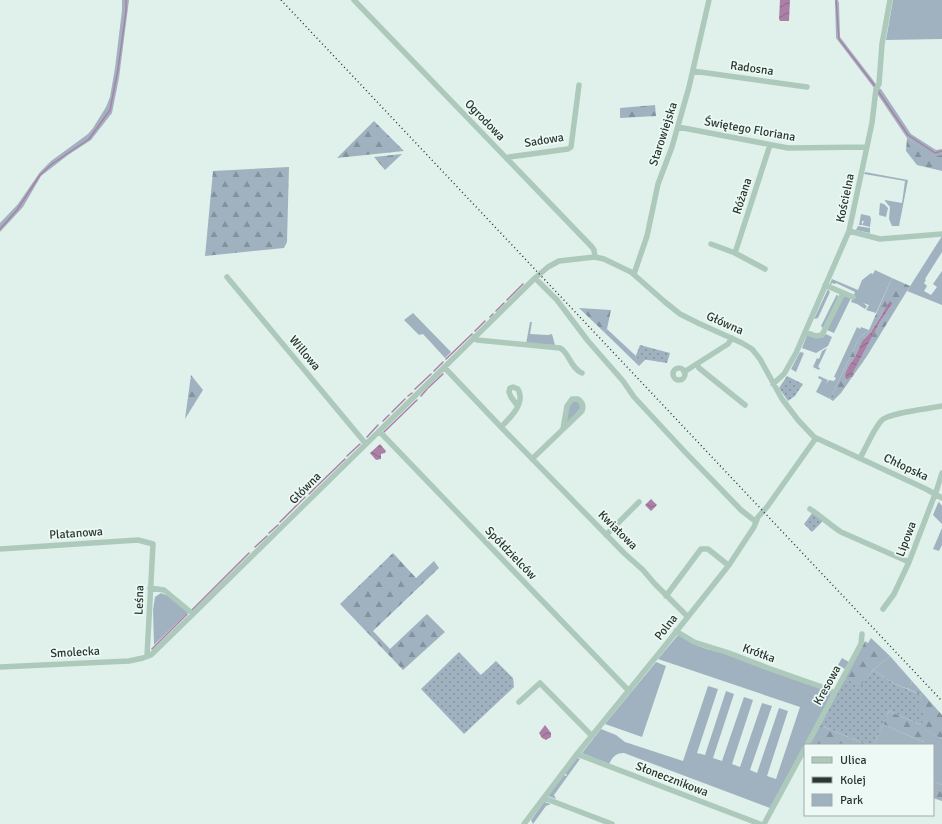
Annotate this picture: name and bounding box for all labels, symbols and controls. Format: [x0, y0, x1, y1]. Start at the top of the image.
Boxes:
street label: Radosna [729, 58, 775, 79]
street label: Ogrodowa [461, 97, 508, 144]
street label: Starowiejska [646, 100, 681, 168]
street label: Świętego Floriana [703, 114, 797, 145]
street label: Sadowa [523, 130, 565, 151]
street label: Kościelna [833, 172, 858, 224]
street label: Różana [730, 176, 755, 216]
street label: Główna [704, 309, 746, 338]
street label: Willowa [286, 333, 324, 374]
street label: Chłopska [881, 451, 931, 484]
street label: Główna [286, 469, 325, 508]
street label: Kwiatowa [595, 507, 641, 553]
street label: Lipowa [893, 519, 920, 559]
street label: Platanowa [49, 524, 103, 543]
street label: Spółdzielców [482, 524, 540, 583]
street label: Leśna [131, 585, 148, 615]
street label: Polna [652, 611, 681, 643]
street label: Krótka [740, 641, 777, 666]
street label: Smolecka [50, 644, 100, 661]
street label: Kresowa [810, 663, 845, 708]
legend [804, 744, 934, 816]
text: Ulica [840, 753, 867, 768]
street label: Słonecznikowa [633, 759, 710, 800]
text: Kolej [840, 773, 866, 788]
text: Park [840, 793, 863, 808]

